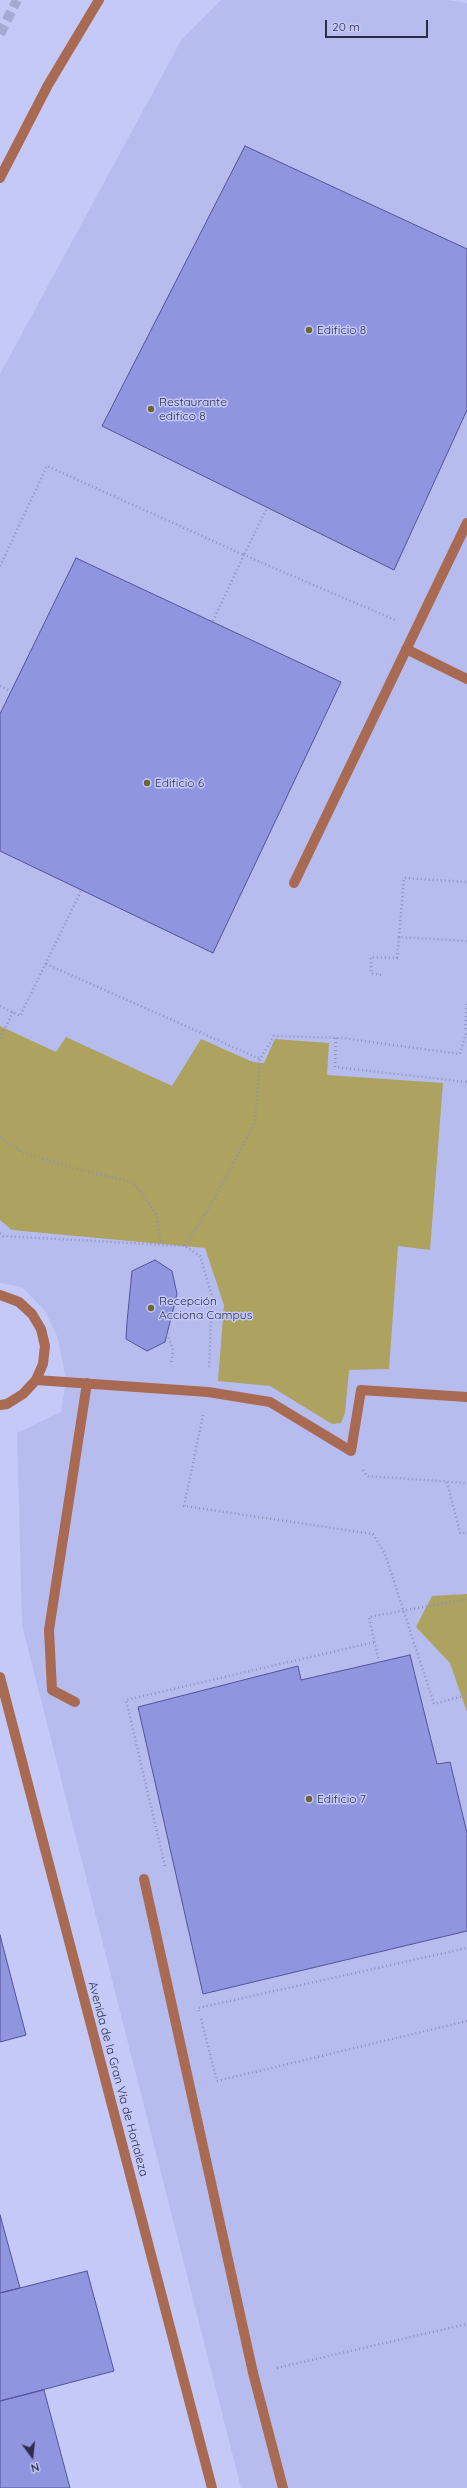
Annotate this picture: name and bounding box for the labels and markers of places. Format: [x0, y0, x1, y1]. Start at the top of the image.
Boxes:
place label: Edificio 8 [317, 323, 366, 337]
marker: Edificio 8 [304, 325, 314, 335]
place label: Restaurante edifico 8 [159, 395, 227, 423]
marker: Restaurante edifico 8 [146, 404, 156, 414]
place label: Edificio 6 [155, 776, 204, 790]
marker: Edificio 6 [142, 778, 152, 788]
place label: Recepción Acciona Campus [159, 1294, 252, 1322]
marker: Recepción Acciona Campus [146, 1303, 156, 1313]
place label: Edificio 7 [317, 1792, 366, 1806]
marker: Edificio 7 [304, 1794, 314, 1804]

